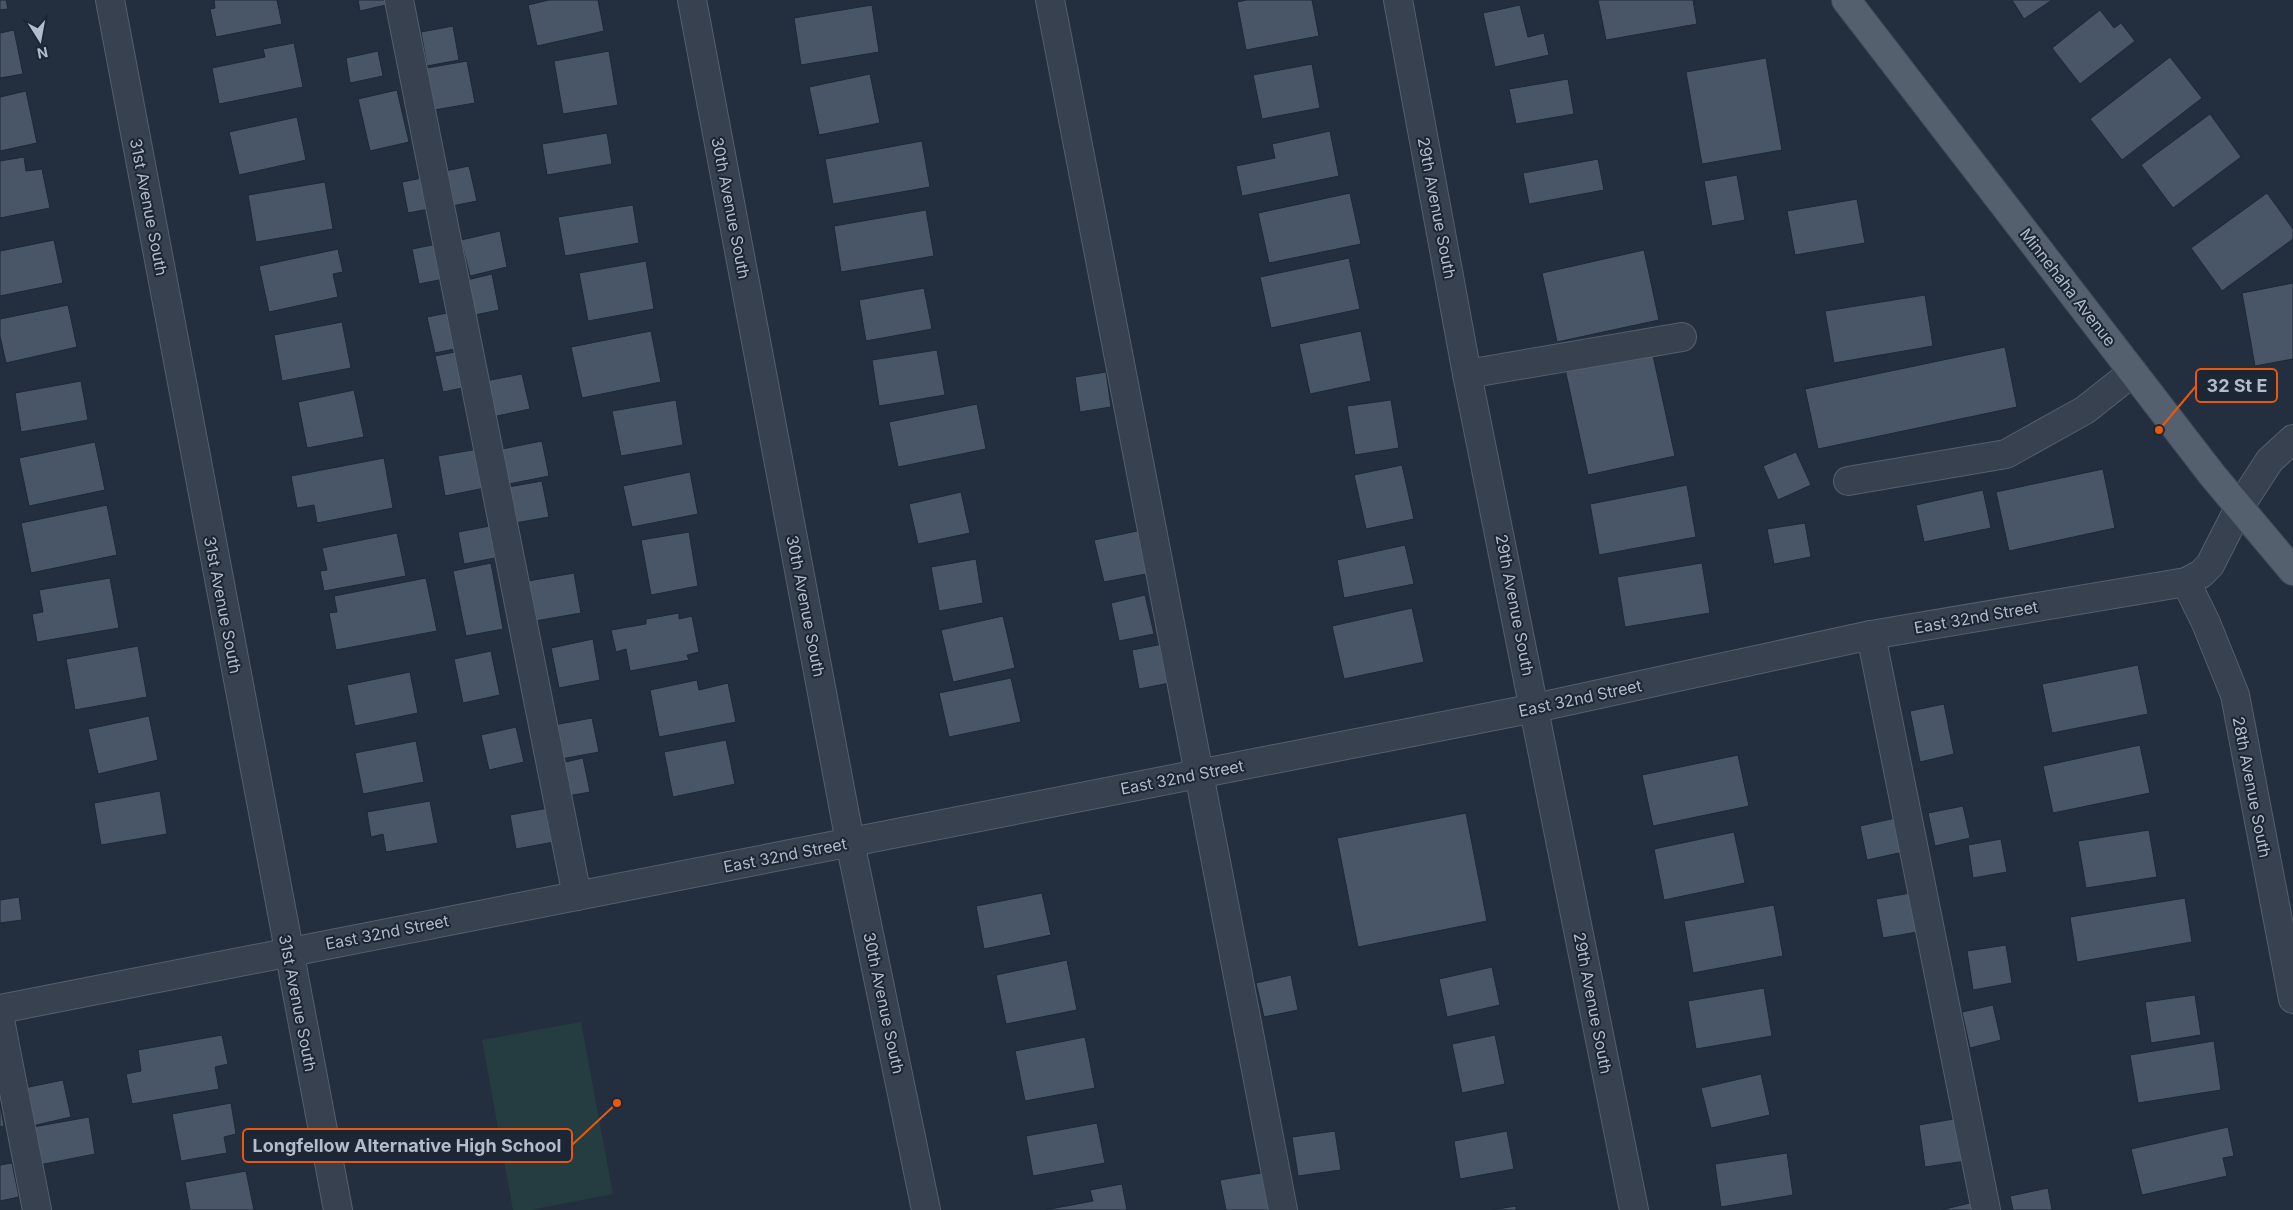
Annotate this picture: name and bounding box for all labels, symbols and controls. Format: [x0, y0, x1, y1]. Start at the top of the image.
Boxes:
north arrow [15, 15, 65, 65]
text: N [36, 44, 49, 63]
street label: 30th Avenue South [707, 135, 755, 281]
street label: 29th Avenue South [1413, 135, 1461, 281]
street label: 31st Avenue South [126, 137, 172, 277]
street label: Minnehaha Avenue [2016, 224, 2120, 350]
callout: 32 St E [2196, 369, 2277, 402]
text: 32 St E [2207, 375, 2267, 396]
street label: 29th Avenue South [1491, 532, 1539, 678]
street label: 30th Avenue South [782, 533, 830, 679]
street label: 31st Avenue South [200, 535, 246, 675]
street label: East 32nd Street [1913, 596, 2039, 638]
street label: East 32nd Street [1517, 675, 1643, 721]
street label: 28th Avenue South [2228, 715, 2276, 859]
street label: East 32nd Street [1119, 755, 1245, 799]
street label: East 32nd Street [722, 833, 848, 877]
street label: East 32nd Street [324, 910, 450, 954]
street label: 30th Avenue South [859, 930, 909, 1076]
street label: 29th Avenue South [1569, 930, 1617, 1076]
street label: 31st Avenue South [275, 933, 321, 1073]
callout: Longfellow Alternative High School [243, 1129, 572, 1162]
text: Longfellow Alternative High School [253, 1135, 561, 1156]

